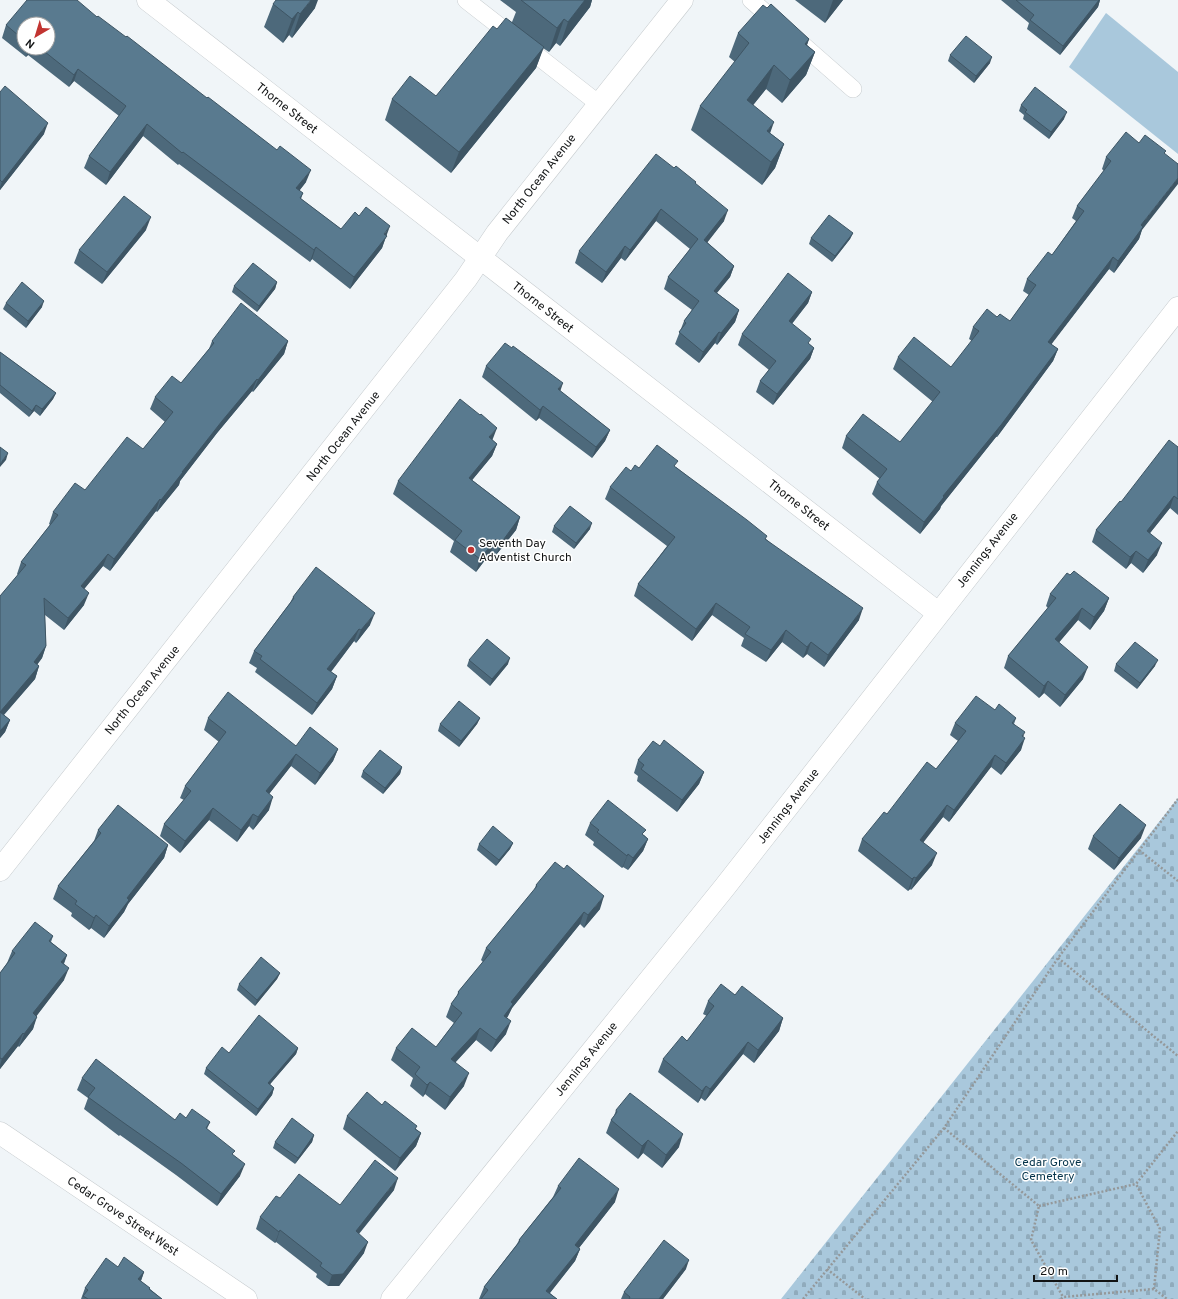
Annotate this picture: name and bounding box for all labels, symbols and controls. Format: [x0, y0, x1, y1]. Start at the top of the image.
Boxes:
north arrow [16, 16, 56, 56]
text: N [23, 35, 38, 51]
street label: Thorne Street [252, 80, 321, 138]
street label: North Ocean Avenue [499, 131, 580, 228]
street label: Thorne Street [508, 279, 577, 337]
street label: North Ocean Avenue [303, 388, 384, 485]
street label: Thorne Street [764, 477, 833, 535]
street label: Jennings Avenue [953, 510, 1022, 592]
place label: Seventh Day Adventist Church [479, 536, 572, 566]
marker: Seventh Day Adventist Church [466, 545, 476, 555]
street label: North Ocean Avenue [102, 643, 184, 739]
street label: Jennings Avenue [754, 766, 823, 848]
street label: Jennings Avenue [552, 1019, 622, 1100]
park label: Cedar Grove Cemetery [1015, 1155, 1082, 1185]
street label: Cedar Grove Street West [63, 1173, 181, 1260]
scale bar [1034, 1257, 1117, 1283]
text: 20 m [1040, 1264, 1068, 1280]

